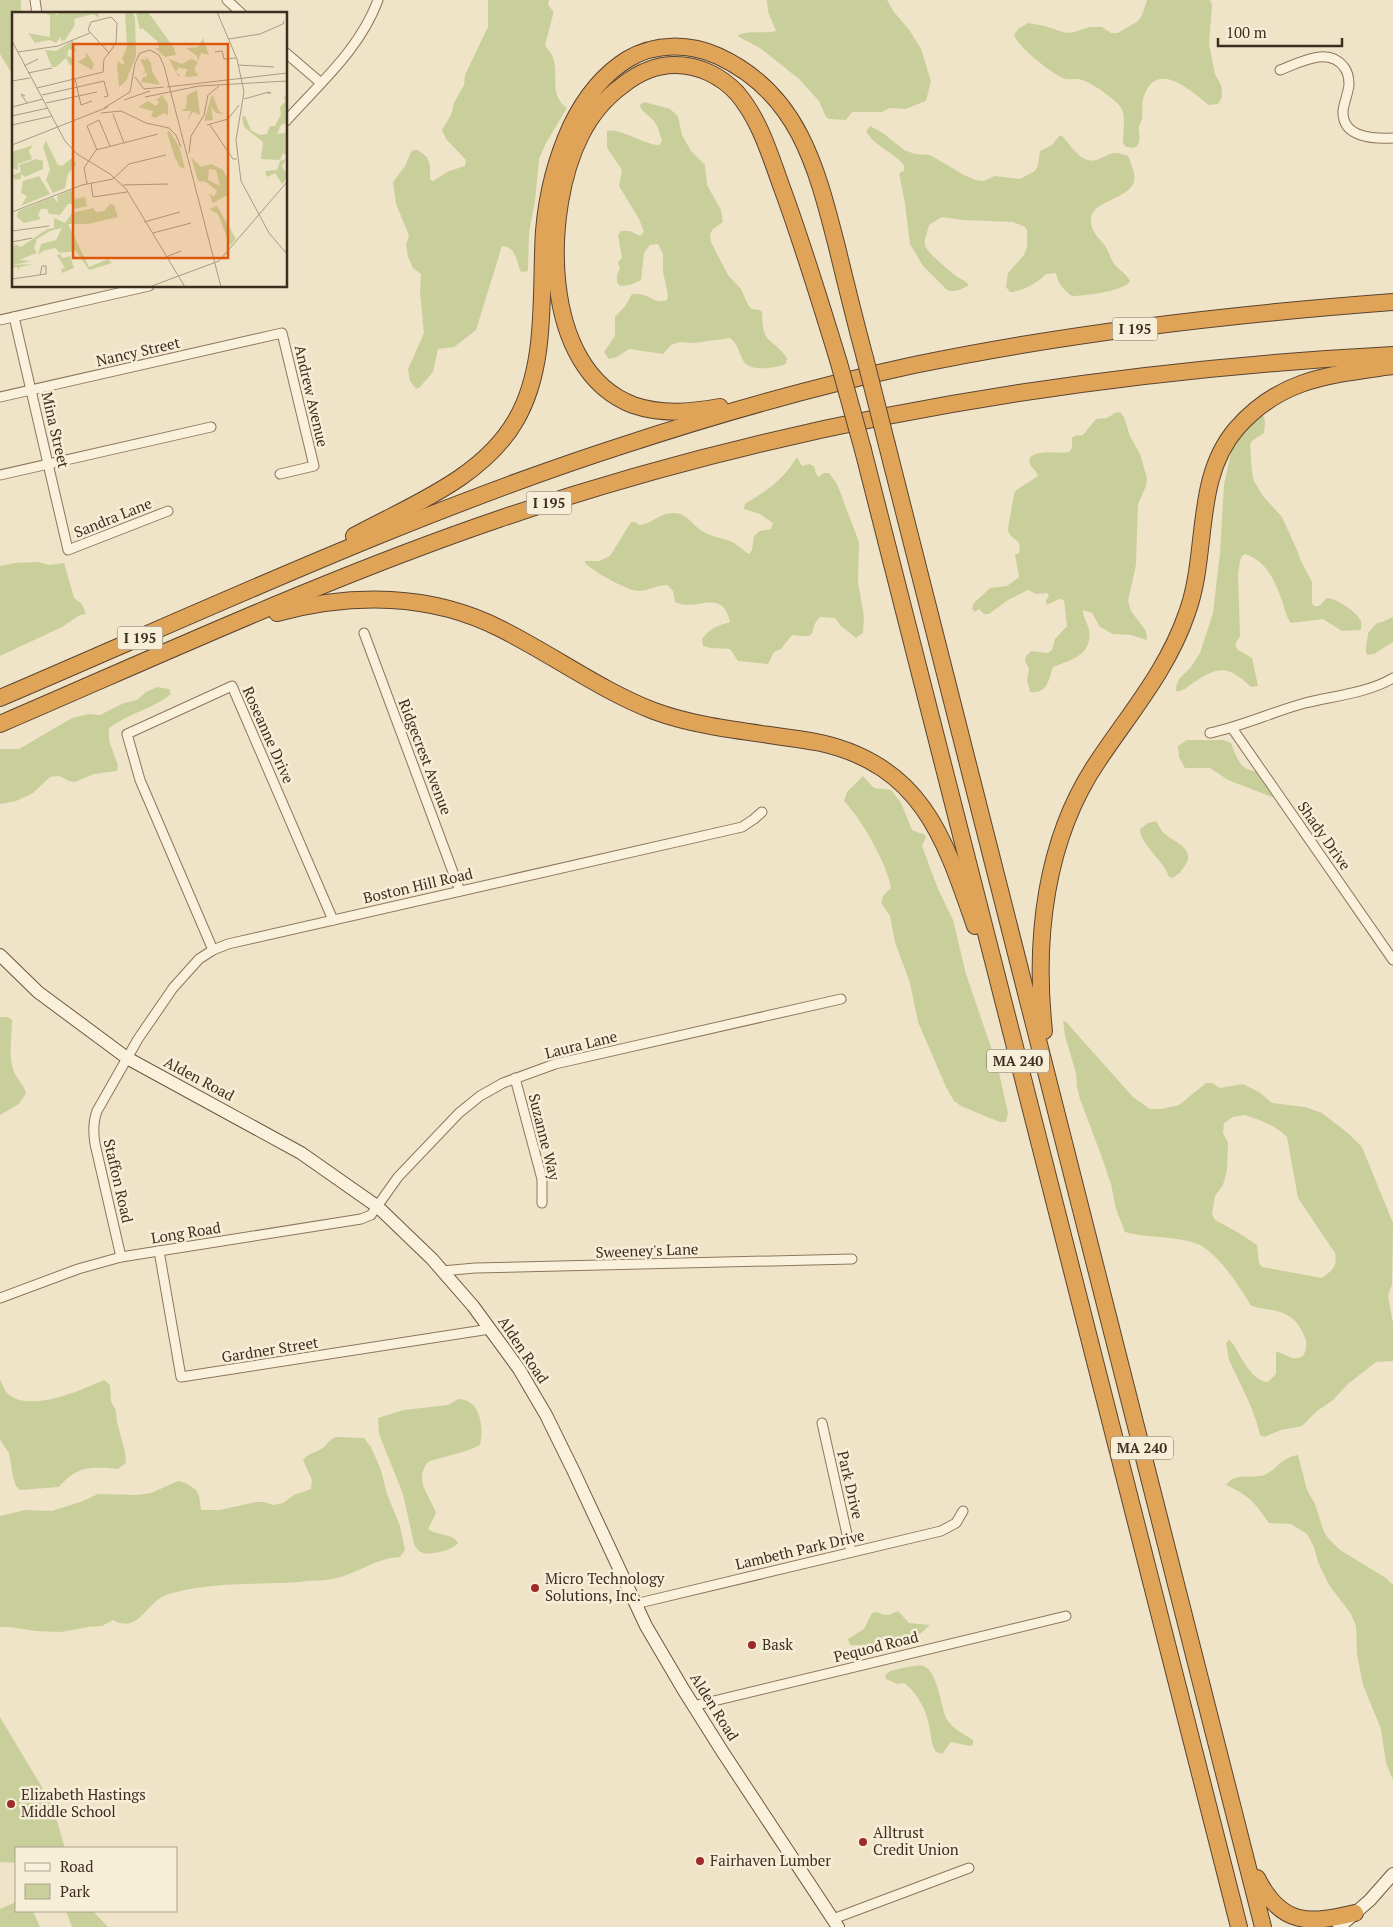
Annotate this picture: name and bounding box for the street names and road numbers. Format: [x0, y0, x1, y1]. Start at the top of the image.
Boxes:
road number: I 195 [1112, 318, 1158, 340]
street label: Nancy Street [94, 332, 182, 370]
street label: Andrew Avenue [291, 343, 333, 449]
street label: Mina Street [37, 390, 75, 470]
street label: Sandra Lane [71, 492, 154, 542]
road number: I 195 [526, 492, 572, 514]
road number: I 195 [118, 626, 162, 650]
street label: Roseanne Drive [239, 683, 299, 786]
street label: Ridgecrest Avenue [395, 696, 457, 817]
street label: Shady Drive [1294, 797, 1356, 874]
street label: Boston Hill Road [361, 863, 475, 907]
street label: Laura Lane [543, 1025, 619, 1063]
road number: MA 240 [987, 1050, 1049, 1072]
street label: Alden Road [161, 1051, 238, 1105]
street label: Suzanne Way [525, 1091, 566, 1183]
street label: Staffon Road [100, 1137, 138, 1225]
street label: Long Road [149, 1217, 222, 1247]
street label: Sweeney's Lane [595, 1238, 699, 1262]
street label: Alden Road [494, 1312, 554, 1387]
street label: Gardner Street [220, 1331, 320, 1367]
road number: MA 240 [1111, 1436, 1173, 1460]
street label: Park Drive [833, 1449, 869, 1521]
street label: Lambeth Park Drive [733, 1524, 866, 1574]
street label: Pequod Road [831, 1626, 920, 1666]
street label: Alden Road [686, 1669, 744, 1744]

